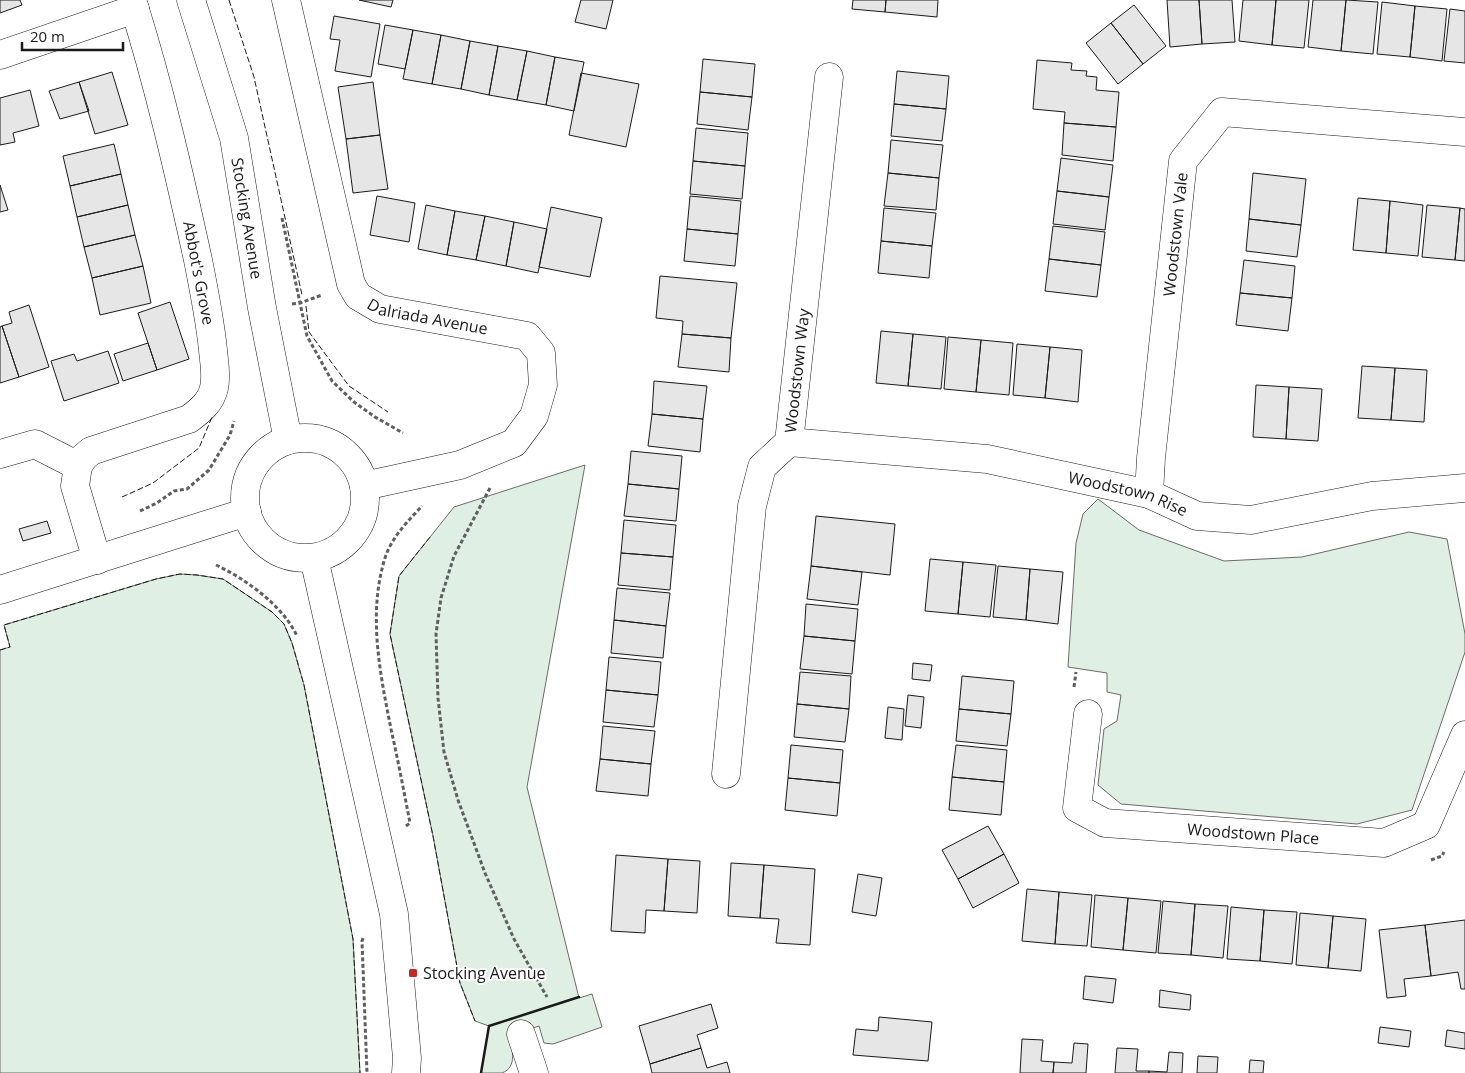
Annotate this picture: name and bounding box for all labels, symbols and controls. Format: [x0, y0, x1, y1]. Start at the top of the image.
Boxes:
scale bar [22, 20, 124, 52]
text: 20 m [30, 26, 65, 46]
street label: Stocking Avenue [226, 156, 268, 281]
street label: Woodstown Vale [1157, 171, 1193, 297]
street label: Abbot's Grove [178, 219, 220, 327]
street label: Dalriada Avenue [363, 293, 490, 340]
street label: Woodstown Way [779, 307, 815, 434]
street label: Woodstown Rise [1066, 466, 1191, 521]
street label: Woodstown Place [1186, 818, 1320, 849]
place label: Stocking Avenue [423, 962, 546, 984]
marker: Stocking Avenue [407, 967, 419, 979]

